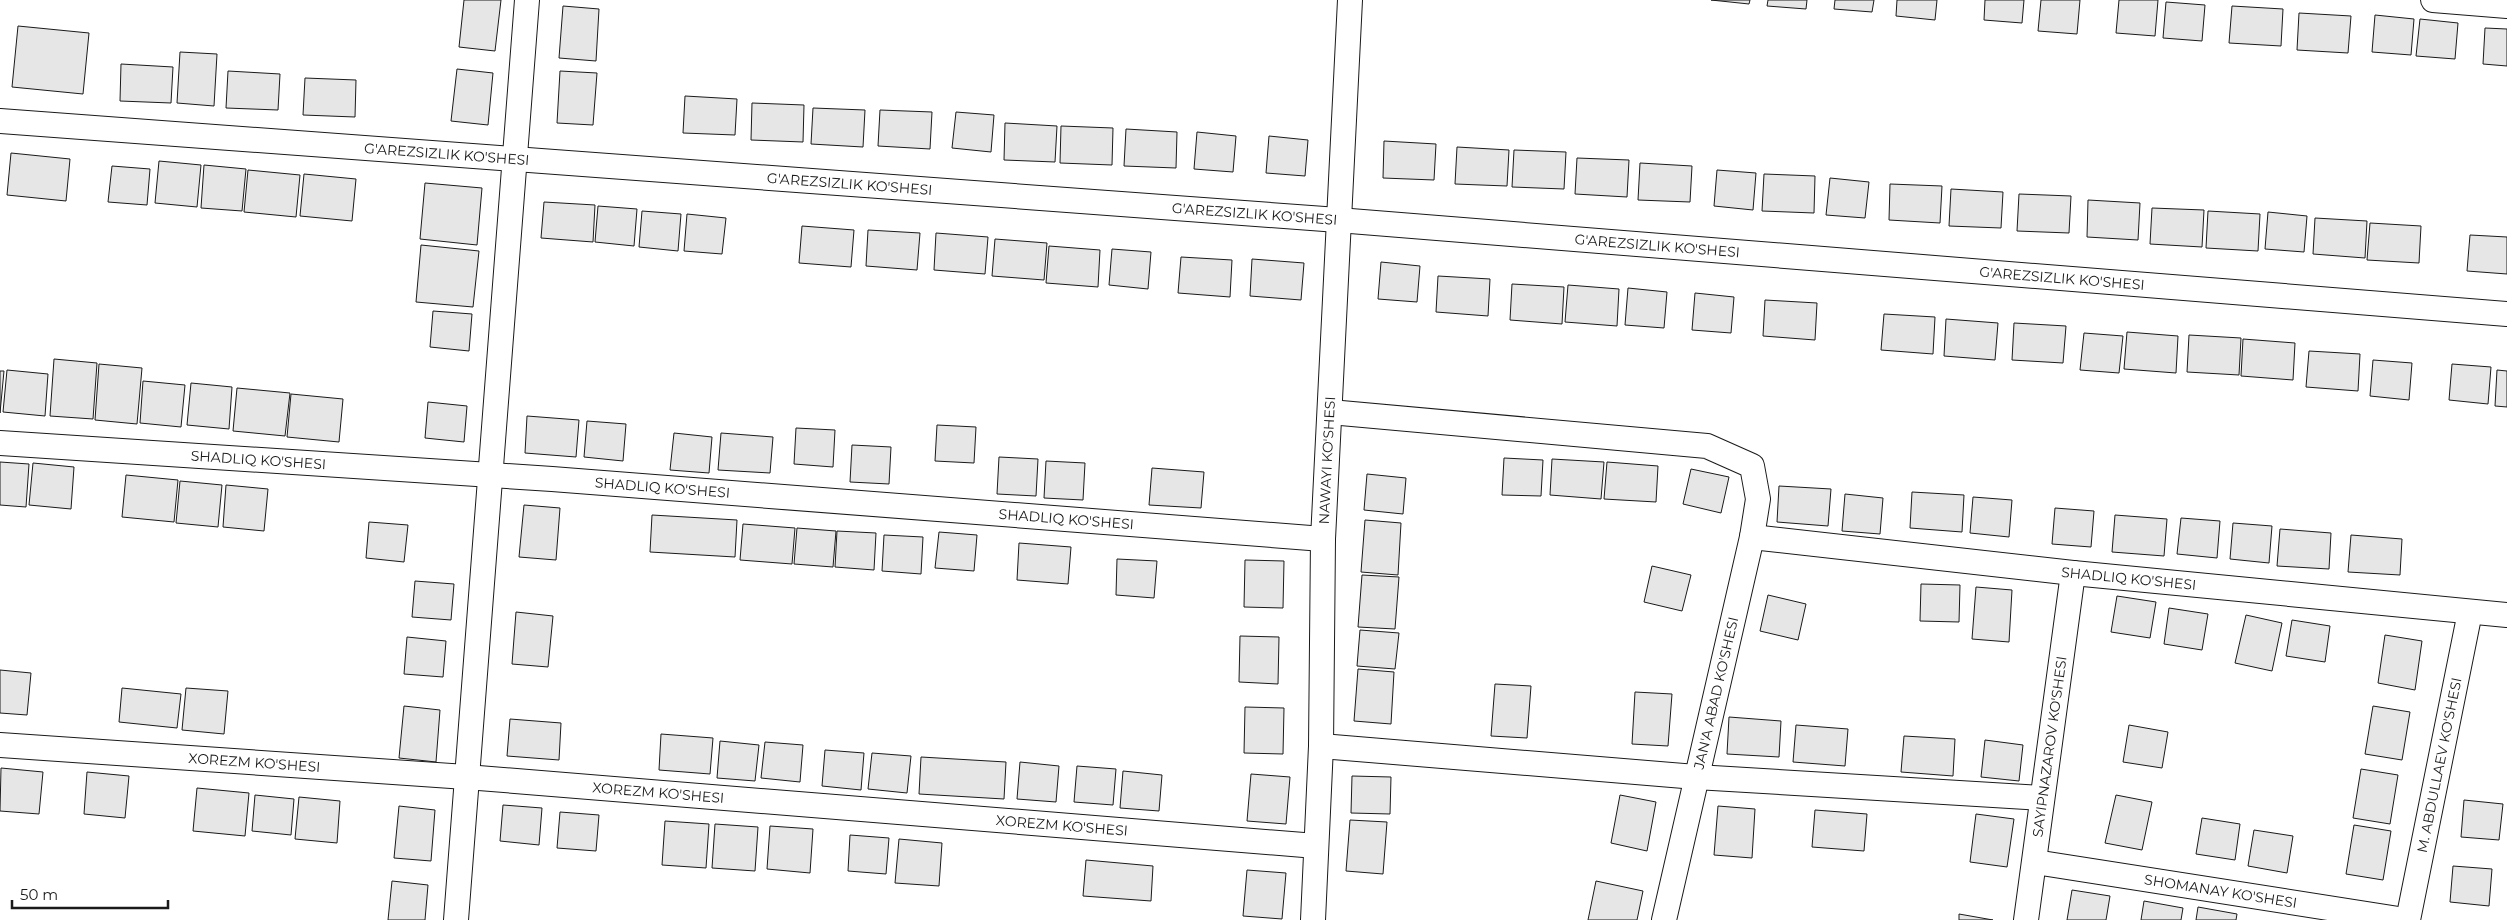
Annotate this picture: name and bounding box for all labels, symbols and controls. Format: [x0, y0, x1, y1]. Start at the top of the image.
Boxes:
street label: G'AREZSIZLIK KO'SHESI [363, 139, 530, 169]
street label: G'AREZSIZLIK KO'SHESI [766, 169, 933, 199]
street label: G'AREZSIZLIK KO'SHESI [1171, 199, 1338, 229]
street label: G'AREZSIZLIK KO'SHESI [1574, 230, 1741, 261]
street label: G'AREZSIZLIK KO'SHESI [1979, 263, 2145, 294]
street label: NAWAYI KO'SHESI [1315, 396, 1339, 525]
street label: SHADLIQ KO'SHESI [190, 446, 327, 473]
street label: SHADLIQ KO'SHESI [594, 473, 731, 502]
street label: SHADLIQ KO'SHESI [998, 505, 1135, 533]
street label: SHADLIQ KO'SHESI [2060, 563, 2197, 594]
street label: JAN'A ABAD KO'SHESI [1689, 615, 1742, 772]
street label: SAYIPNAZAROV KO'SHESI [2028, 655, 2071, 838]
street label: M. ABDULLAEV KO'SHESI [2413, 676, 2466, 854]
street label: XOREZM KO'SHESI [188, 749, 321, 776]
street label: XOREZM KO'SHESI [592, 778, 725, 807]
street label: XOREZM KO'SHESI [995, 811, 1129, 840]
street label: SHOMANAY KO'SHESI [2143, 870, 2298, 912]
scale bar [12, 878, 169, 910]
text: 50 m [20, 885, 58, 904]

